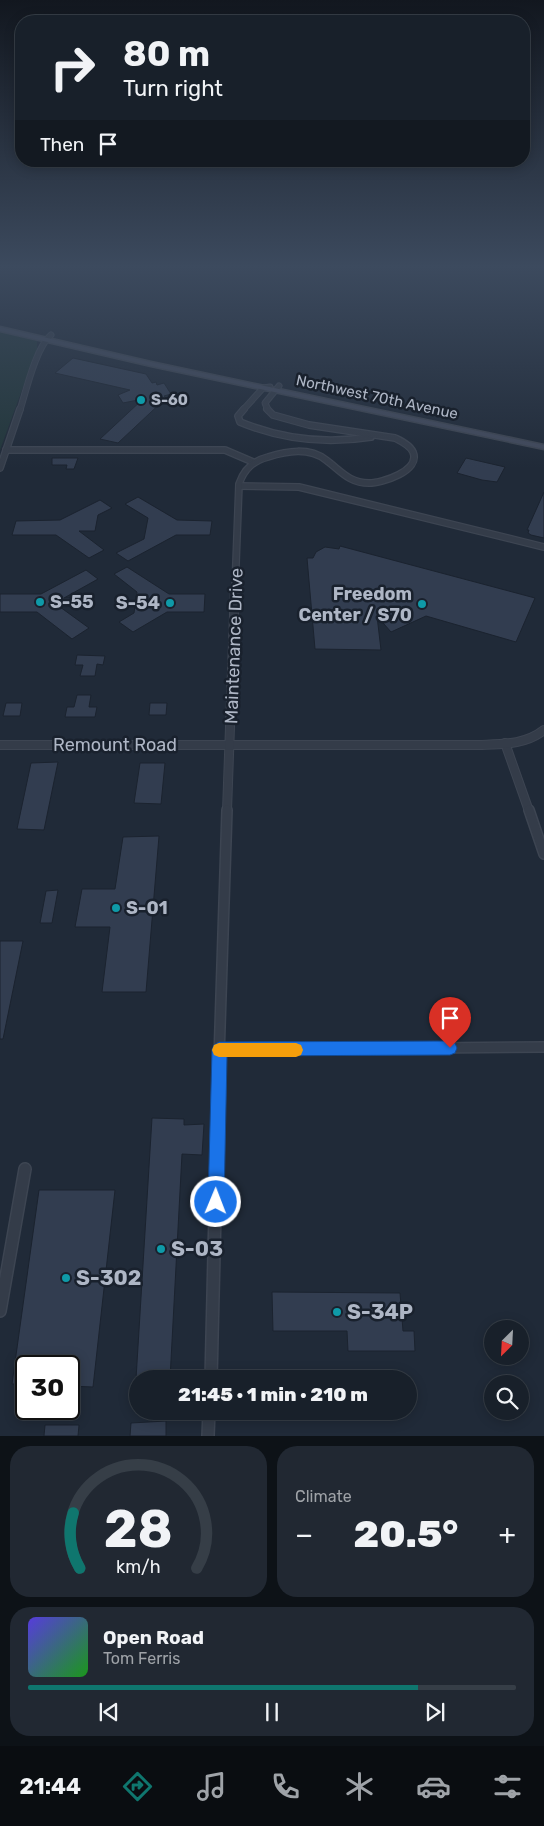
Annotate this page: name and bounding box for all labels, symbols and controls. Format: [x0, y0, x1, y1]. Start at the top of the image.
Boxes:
text: 80 m [123, 33, 210, 75]
icon: right [40, 35, 105, 100]
text: Turn right [123, 75, 223, 102]
icon: arrive [94, 130, 122, 158]
text: Then [40, 133, 84, 156]
street label: Northwest 70th Avenue [294, 371, 460, 423]
place label: S-60 [151, 391, 188, 409]
marker: S-60 [135, 394, 147, 406]
street label: Maintenance Drive [220, 568, 248, 724]
place label: Freedom Center / S70 [299, 583, 412, 626]
place label: S-55 [50, 591, 94, 613]
place label: S-54 [116, 592, 160, 614]
marker: S-55 [34, 596, 46, 608]
marker: S-54 [164, 597, 176, 609]
marker: Freedom Center / S70 [416, 598, 428, 610]
street label: Remount Road [53, 734, 177, 756]
place label: S-01 [126, 897, 168, 919]
marker: S-01 [110, 902, 122, 914]
pin [429, 997, 471, 1048]
icon: arrive [436, 1004, 464, 1032]
position arrow [189, 1175, 241, 1227]
place label: S-03 [171, 1236, 223, 1261]
marker: S-03 [155, 1243, 167, 1255]
place label: S-302 [76, 1265, 141, 1290]
marker: S-302 [60, 1272, 72, 1284]
place label: S-34P [347, 1299, 413, 1324]
marker: S-34P [331, 1306, 343, 1318]
north arrow [484, 1320, 529, 1365]
map controls [484, 1320, 529, 1420]
speed limit sign: 30 [15, 1355, 80, 1420]
button: search [484, 1375, 529, 1420]
text: 21:45 · 1 min · 210 m [178, 1383, 368, 1406]
text: Climate [295, 1487, 352, 1506]
text: 28 [104, 1498, 173, 1560]
text: 20.5° [353, 1511, 458, 1557]
text: − [295, 1518, 313, 1551]
text: + [499, 1518, 516, 1551]
text: km/h [116, 1556, 161, 1577]
text: Open Road [103, 1626, 204, 1649]
text: Tom Ferris [103, 1649, 180, 1668]
icon: previous [95, 1698, 123, 1726]
icon: pause [258, 1698, 286, 1726]
icon: next [421, 1698, 449, 1726]
icon: directions [120, 1769, 155, 1804]
icon: music [194, 1769, 229, 1804]
icon: phone [268, 1769, 303, 1804]
icon: climate [342, 1769, 377, 1804]
icon: car [416, 1769, 451, 1804]
icon: filters [490, 1769, 525, 1804]
text: 21:44 [19, 1773, 81, 1800]

